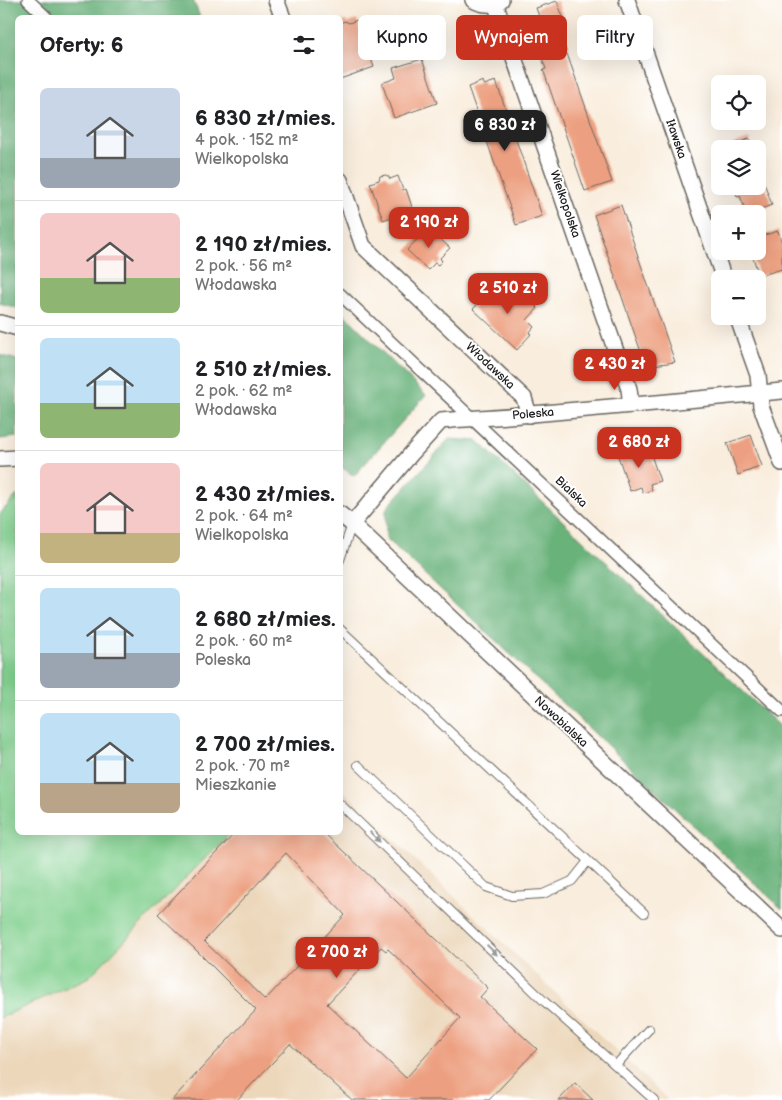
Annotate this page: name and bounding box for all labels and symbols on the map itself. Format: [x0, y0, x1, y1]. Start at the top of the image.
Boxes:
pin: 6 830 zł [453, 110, 557, 152]
street label: Iławska [662, 117, 690, 161]
street label: Wielkopolska [546, 168, 584, 240]
pin: 2 190 zł [377, 206, 481, 249]
pin: 2 510 zł [456, 272, 560, 315]
street label: Włodawska [462, 340, 518, 393]
pin: 2 430 zł [563, 348, 667, 391]
street label: Poleska [511, 405, 555, 423]
pin: 2 680 zł [587, 426, 691, 469]
street label: Bialska [552, 473, 590, 511]
street label: Nowobialska [531, 693, 591, 751]
one-way arrow [369, 831, 381, 843]
pin: 2 700 zł [285, 936, 389, 979]
one-way arrow [486, 944, 498, 956]

